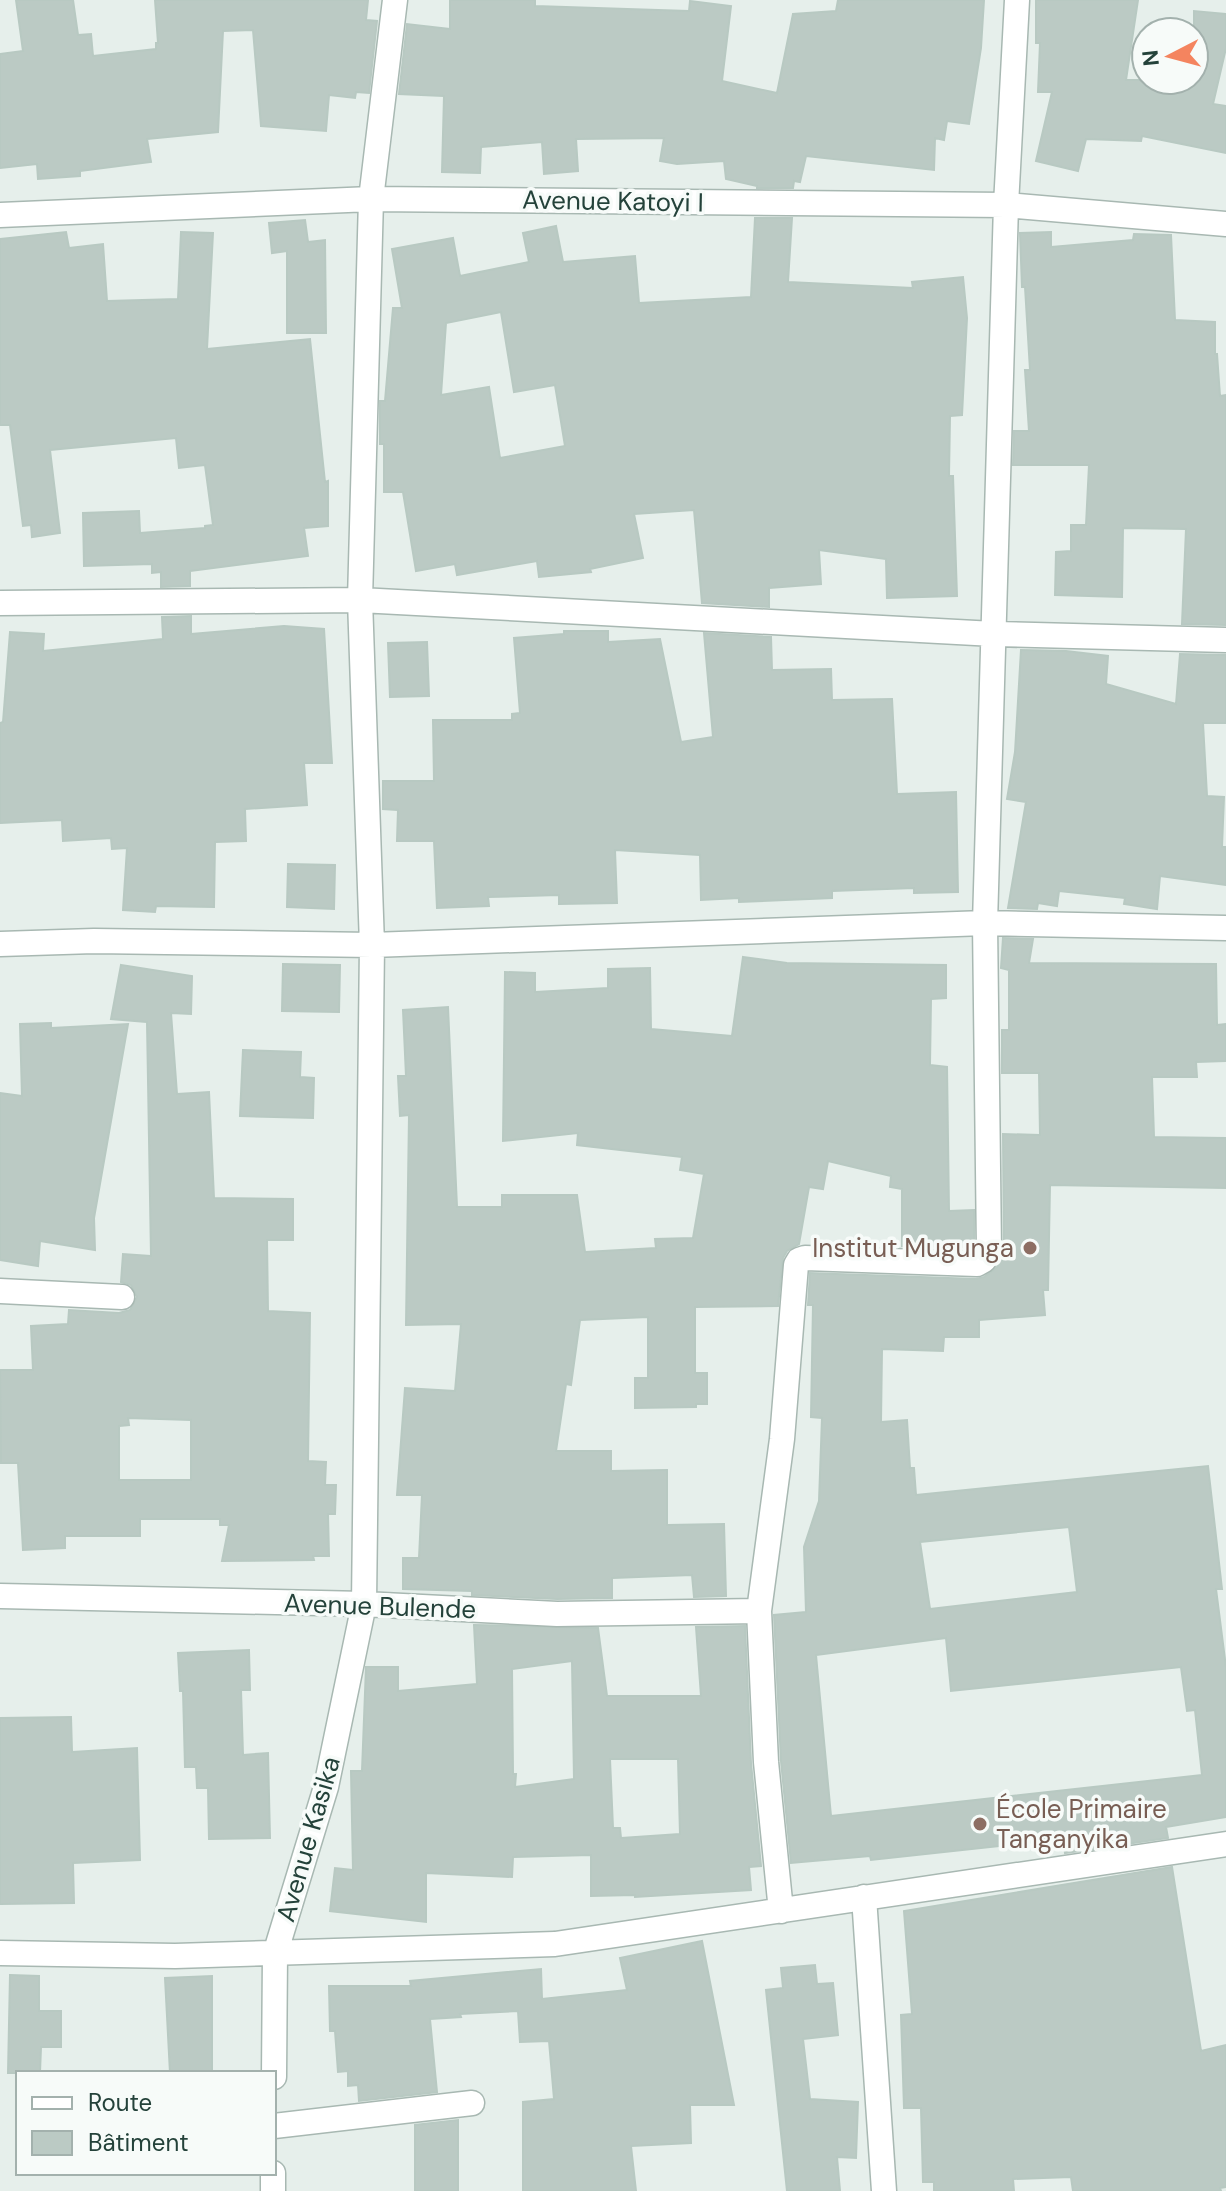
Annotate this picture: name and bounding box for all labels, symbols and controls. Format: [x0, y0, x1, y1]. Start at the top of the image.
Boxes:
north arrow [1130, 16, 1210, 96]
text: N [1135, 49, 1166, 68]
street label: Avenue Katoyi I [522, 182, 704, 220]
place label: Institut Mugunga [812, 1231, 1014, 1265]
marker: Institut Mugunga [1021, 1239, 1039, 1257]
street label: Avenue Bulende [283, 1586, 477, 1626]
street label: Avenue Kasika [268, 1752, 348, 1926]
place label: École Primaire Tanganyika [996, 1792, 1167, 1856]
marker: École Primaire Tanganyika [971, 1815, 989, 1833]
legend [16, 2071, 276, 2175]
text: Route [88, 2087, 152, 2118]
text: Bâtiment [88, 2127, 189, 2158]

